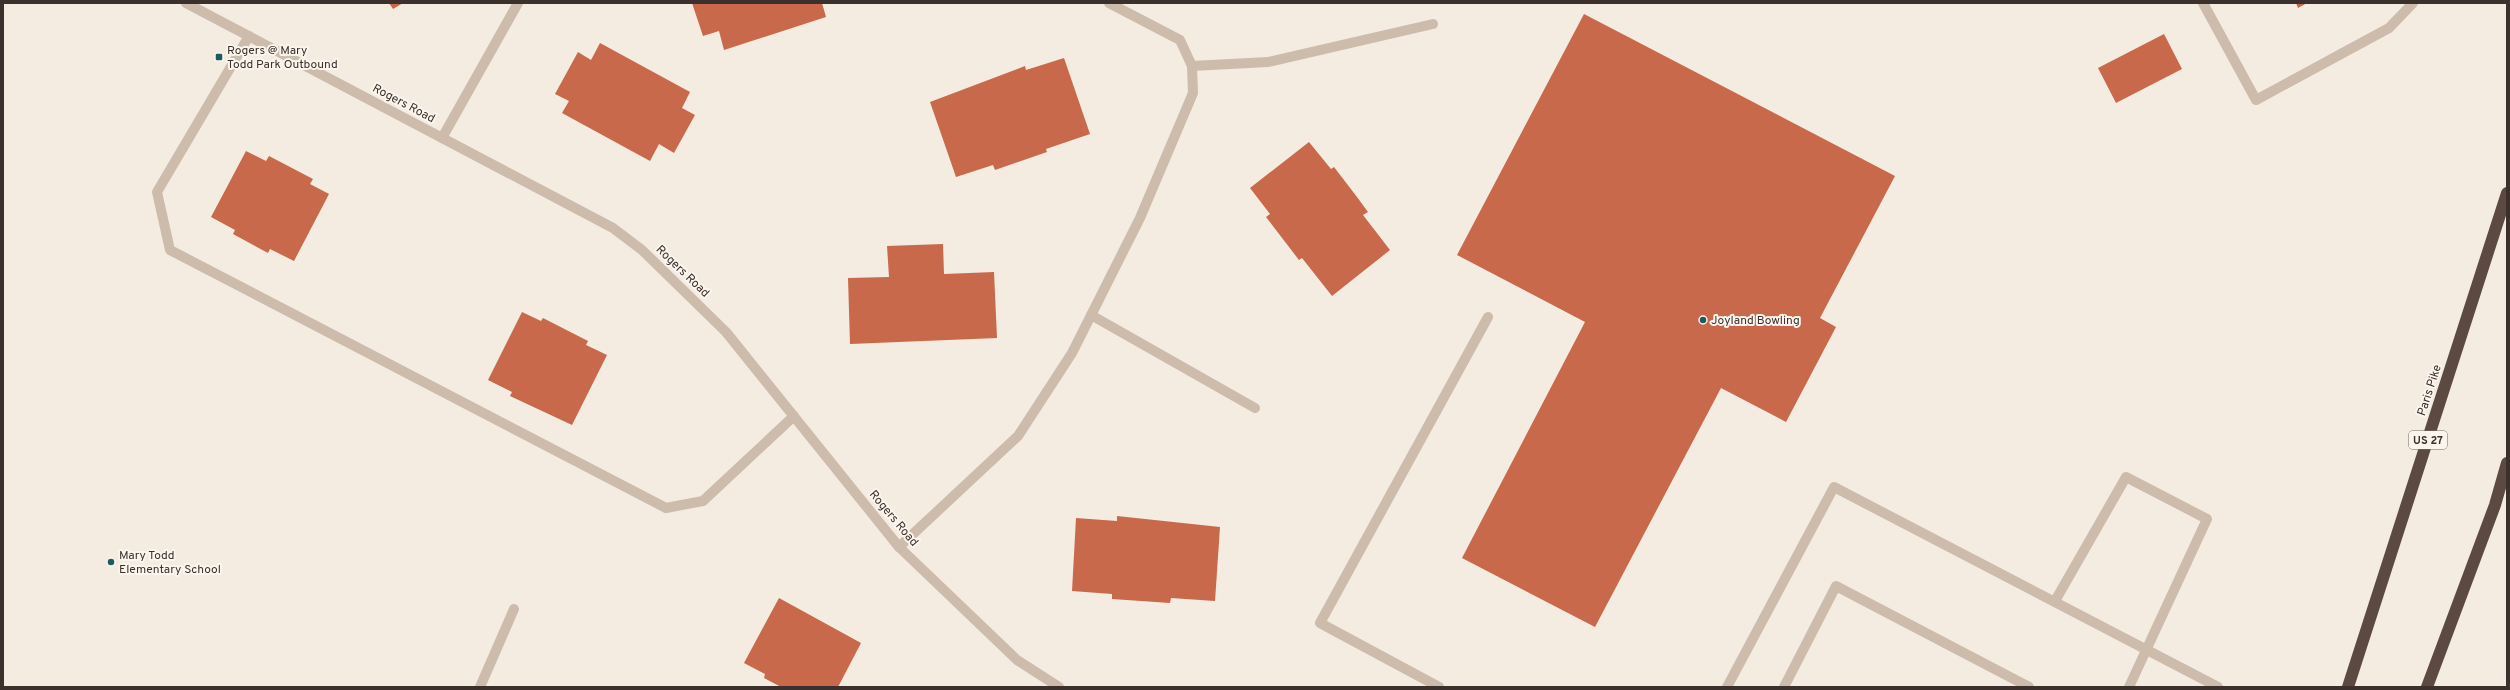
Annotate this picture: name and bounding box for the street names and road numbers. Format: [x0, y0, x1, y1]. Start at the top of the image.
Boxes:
street label: Rogers Road [369, 81, 438, 127]
street label: Rogers Road [652, 242, 713, 301]
street label: Paris Pike [2414, 363, 2446, 418]
road number: US 27 [2409, 431, 2447, 449]
street label: Rogers Road [865, 487, 921, 550]

